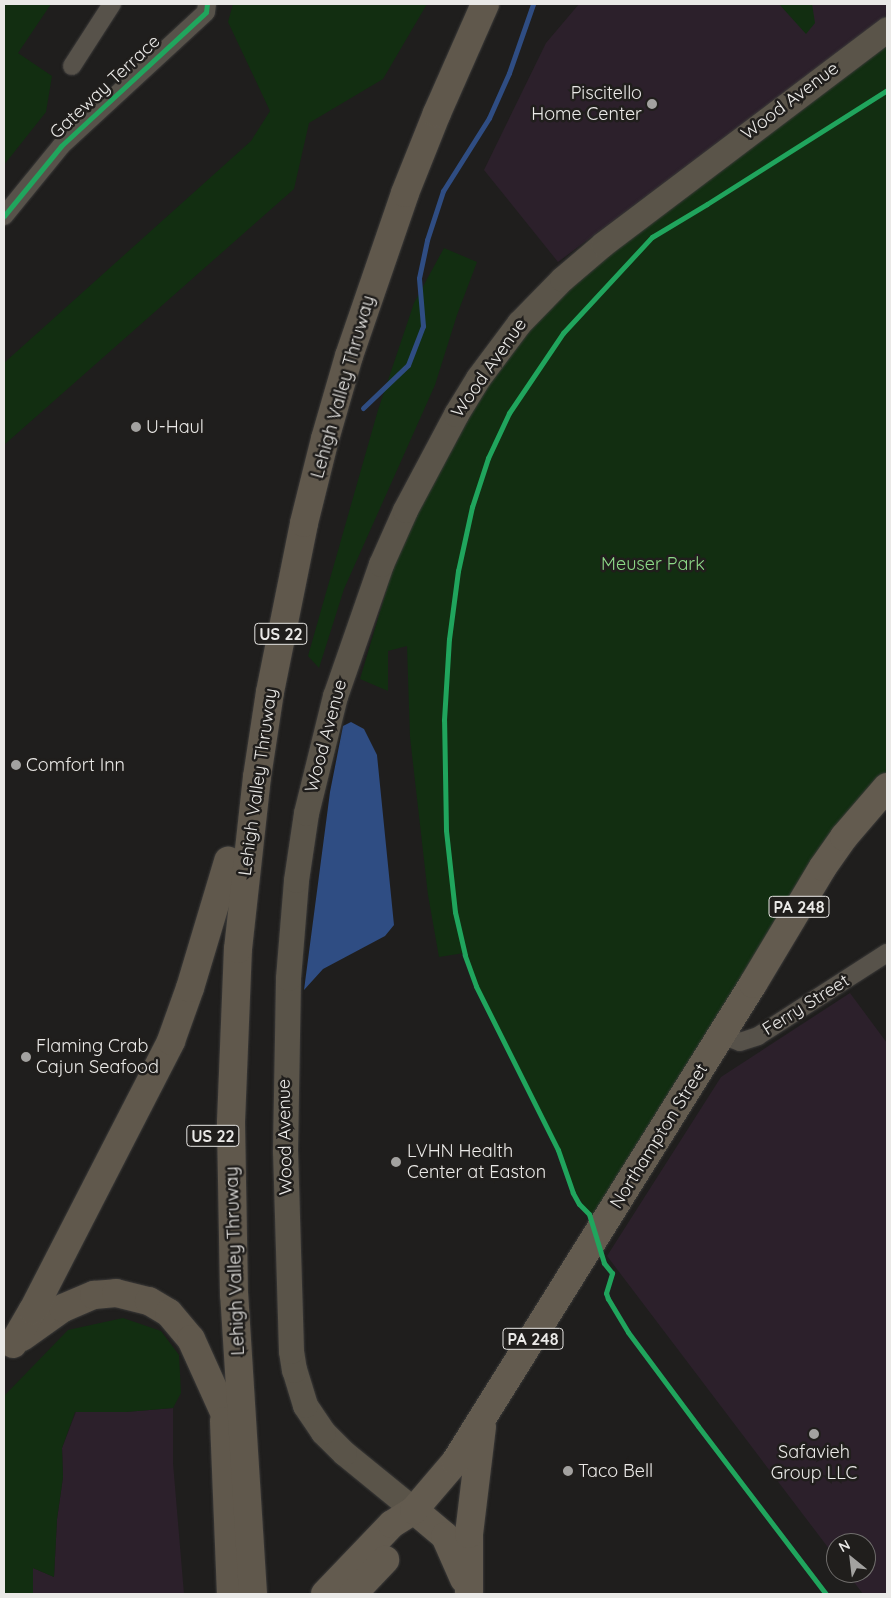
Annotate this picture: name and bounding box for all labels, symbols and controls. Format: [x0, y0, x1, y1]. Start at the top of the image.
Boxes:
street label: Gateway Terrace [46, 31, 164, 143]
street label: Wood Avenue [737, 57, 843, 145]
place label: Piscitello Home Center [531, 83, 642, 126]
marker: Piscitello Home Center [646, 98, 658, 110]
street label: Lehigh Valley Thruway [307, 293, 379, 481]
street label: Wood Avenue [447, 314, 531, 422]
place label: U-Haul [146, 416, 204, 438]
marker: U-Haul [130, 421, 142, 433]
park label: Meuser Park [601, 553, 705, 575]
road number: US 22 [254, 620, 308, 648]
street label: Wood Avenue [301, 677, 351, 795]
street label: Lehigh Valley Thruway [234, 687, 282, 877]
place label: Comfort Inn [26, 754, 125, 776]
marker: Comfort Inn [10, 759, 22, 771]
road number: PA 248 [768, 894, 830, 920]
street label: Ferry Street [759, 970, 853, 1040]
place label: Flaming Crab Cajun Seafood [36, 1036, 159, 1078]
marker: Flaming Crab Cajun Seafood [20, 1051, 32, 1063]
street label: Northampton Street [606, 1060, 712, 1212]
street label: Wood Avenue [273, 1079, 297, 1195]
road number: US 22 [186, 1122, 240, 1150]
place label: LVHN Health Center at Easton [407, 1141, 546, 1184]
marker: LVHN Health Center at Easton [389, 1155, 403, 1169]
street label: Lehigh Valley Thruway [221, 1166, 249, 1356]
road number: PA 248 [502, 1326, 564, 1352]
marker: Safavieh Group LLC [808, 1428, 820, 1440]
place label: Safavieh Group LLC [771, 1442, 857, 1485]
place label: Taco Bell [578, 1460, 653, 1482]
marker: Taco Bell [562, 1465, 574, 1477]
north arrow [826, 1533, 876, 1583]
text: N [835, 1535, 853, 1556]

